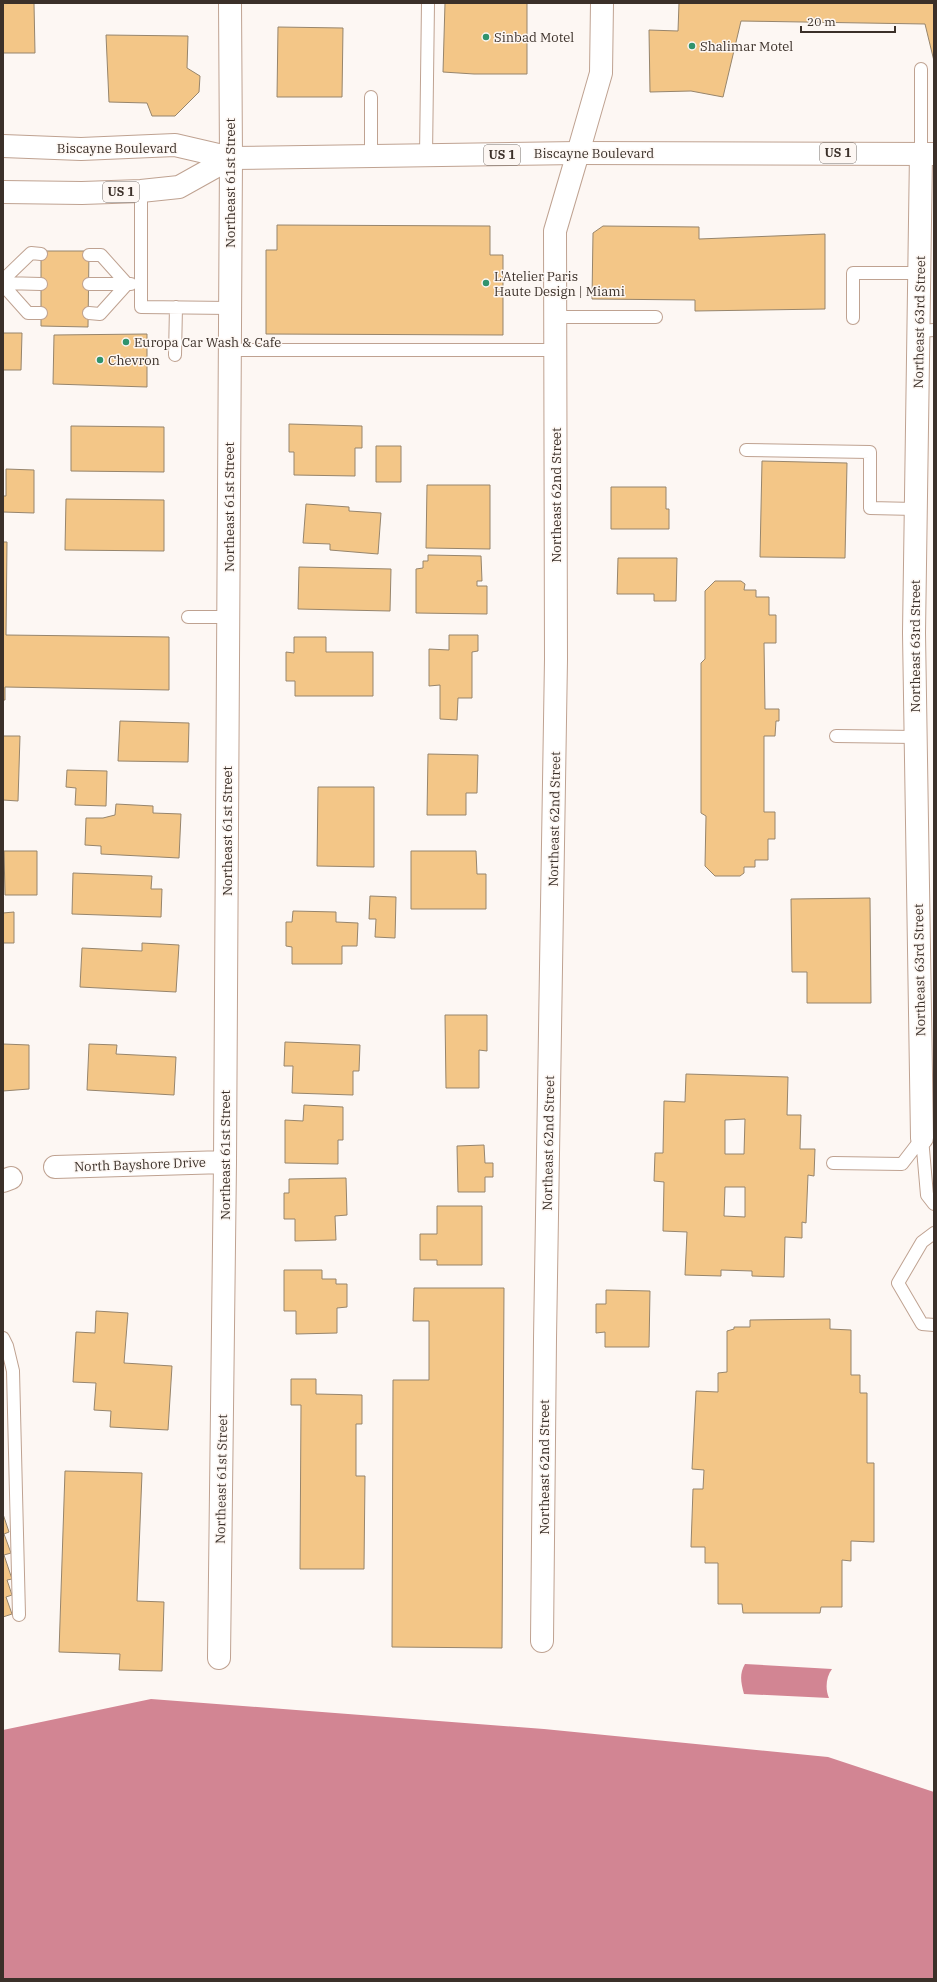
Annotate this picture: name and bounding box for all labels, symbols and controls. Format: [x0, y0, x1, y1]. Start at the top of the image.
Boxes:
scale bar [801, 8, 895, 34]
text: 20 m [807, 14, 836, 29]
place label: Sinbad Motel [494, 29, 574, 46]
marker: Sinbad Motel [481, 32, 491, 42]
place label: Shalimar Motel [700, 38, 793, 55]
marker: Shalimar Motel [687, 41, 697, 51]
street label: Northeast 61st Street [222, 118, 239, 248]
street label: Biscayne Boulevard [57, 140, 177, 157]
road number: US 1 [820, 143, 856, 163]
road number: US 1 [484, 145, 520, 165]
street label: Biscayne Boulevard [534, 145, 654, 162]
road number: US 1 [103, 182, 139, 202]
street label: Northeast 63rd Street [910, 255, 929, 389]
place label: L'Atelier Paris Haute Design | Miami [494, 268, 625, 300]
marker: L'Atelier Paris Haute Design | Miami [481, 278, 491, 288]
place label: Europa Car Wash & Cafe [134, 334, 281, 351]
marker: Europa Car Wash & Cafe [121, 337, 131, 347]
place label: Chevron [108, 352, 160, 369]
marker: Chevron [95, 355, 105, 365]
street label: Northeast 62nd Street [548, 427, 565, 563]
street label: Northeast 61st Street [221, 442, 238, 572]
street label: Northeast 63rd Street [907, 579, 924, 712]
street label: Northeast 62nd Street [545, 751, 564, 887]
street label: Northeast 61st Street [219, 766, 236, 896]
street label: Northeast 63rd Street [910, 903, 929, 1037]
street label: Northeast 62nd Street [539, 1075, 558, 1211]
street label: Northeast 61st Street [217, 1090, 234, 1220]
street label: North Bayshore Drive [74, 1154, 206, 1175]
street label: Northeast 62nd Street [536, 1399, 553, 1535]
street label: Northeast 61st Street [212, 1413, 231, 1544]

